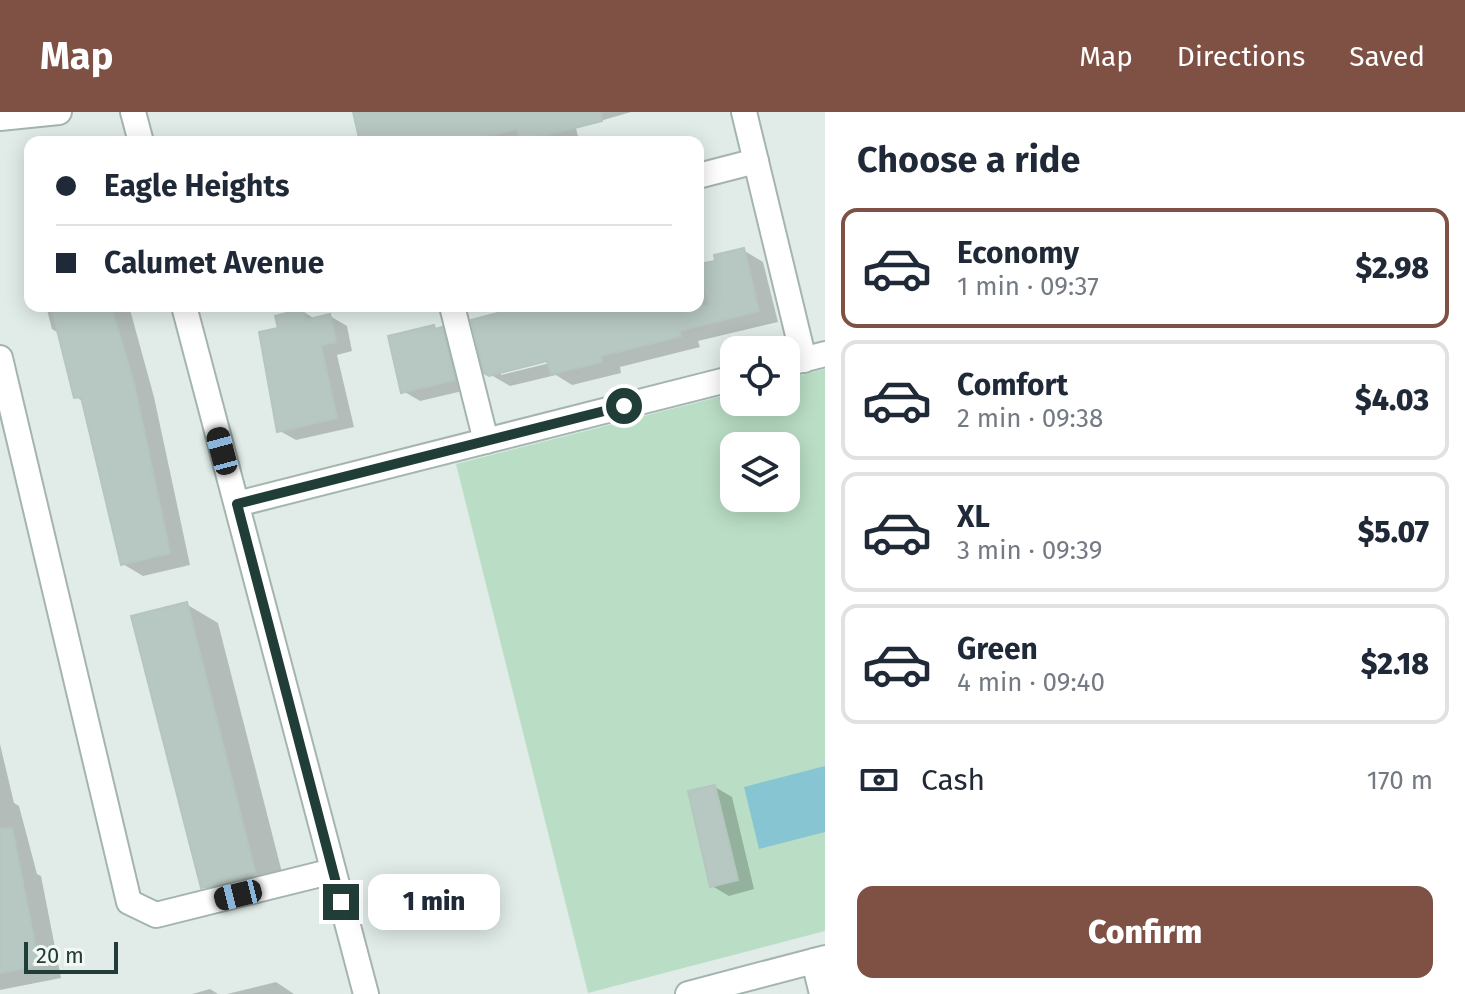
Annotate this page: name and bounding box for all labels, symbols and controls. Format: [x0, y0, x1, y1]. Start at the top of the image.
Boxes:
text: Map [40, 33, 113, 79]
text: Map [1079, 40, 1133, 73]
text: Directions [1177, 40, 1305, 73]
text: Saved [1349, 40, 1425, 73]
text: Choose a ride [857, 138, 1080, 182]
text: Eagle Heights [104, 168, 289, 204]
icon: car [861, 232, 933, 304]
text: Economy [957, 235, 1079, 271]
text: Calumet Avenue [104, 245, 324, 281]
text: $2.98 [1356, 250, 1429, 286]
text: 1 min · 09:37 [957, 271, 1099, 302]
map controls [720, 336, 800, 512]
button: locate [720, 336, 800, 416]
icon: car [861, 364, 933, 436]
text: Comfort [957, 367, 1068, 403]
text: $4.03 [1355, 382, 1429, 418]
route start [606, 388, 642, 424]
text: 2 min · 09:38 [957, 403, 1103, 434]
car [204, 425, 240, 477]
button: layers [720, 432, 800, 512]
icon: car [861, 496, 933, 568]
text: XL [957, 499, 990, 535]
text: $5.07 [1358, 514, 1429, 550]
text: 3 min · 09:39 [957, 535, 1102, 566]
icon: car [861, 628, 933, 700]
text: Green [957, 631, 1038, 667]
text: $2.18 [1361, 646, 1429, 682]
text: 4 min · 09:40 [957, 667, 1105, 698]
icon: cash [857, 758, 901, 802]
text: Cash [921, 762, 985, 798]
text: 170 m [1367, 765, 1433, 796]
callout: 1 min [369, 874, 501, 930]
car [212, 878, 264, 912]
route end [323, 884, 359, 920]
text: 1 min [403, 886, 465, 917]
button: Confirm [857, 886, 1433, 978]
scale bar [24, 938, 118, 974]
text: 20 m [36, 942, 84, 969]

